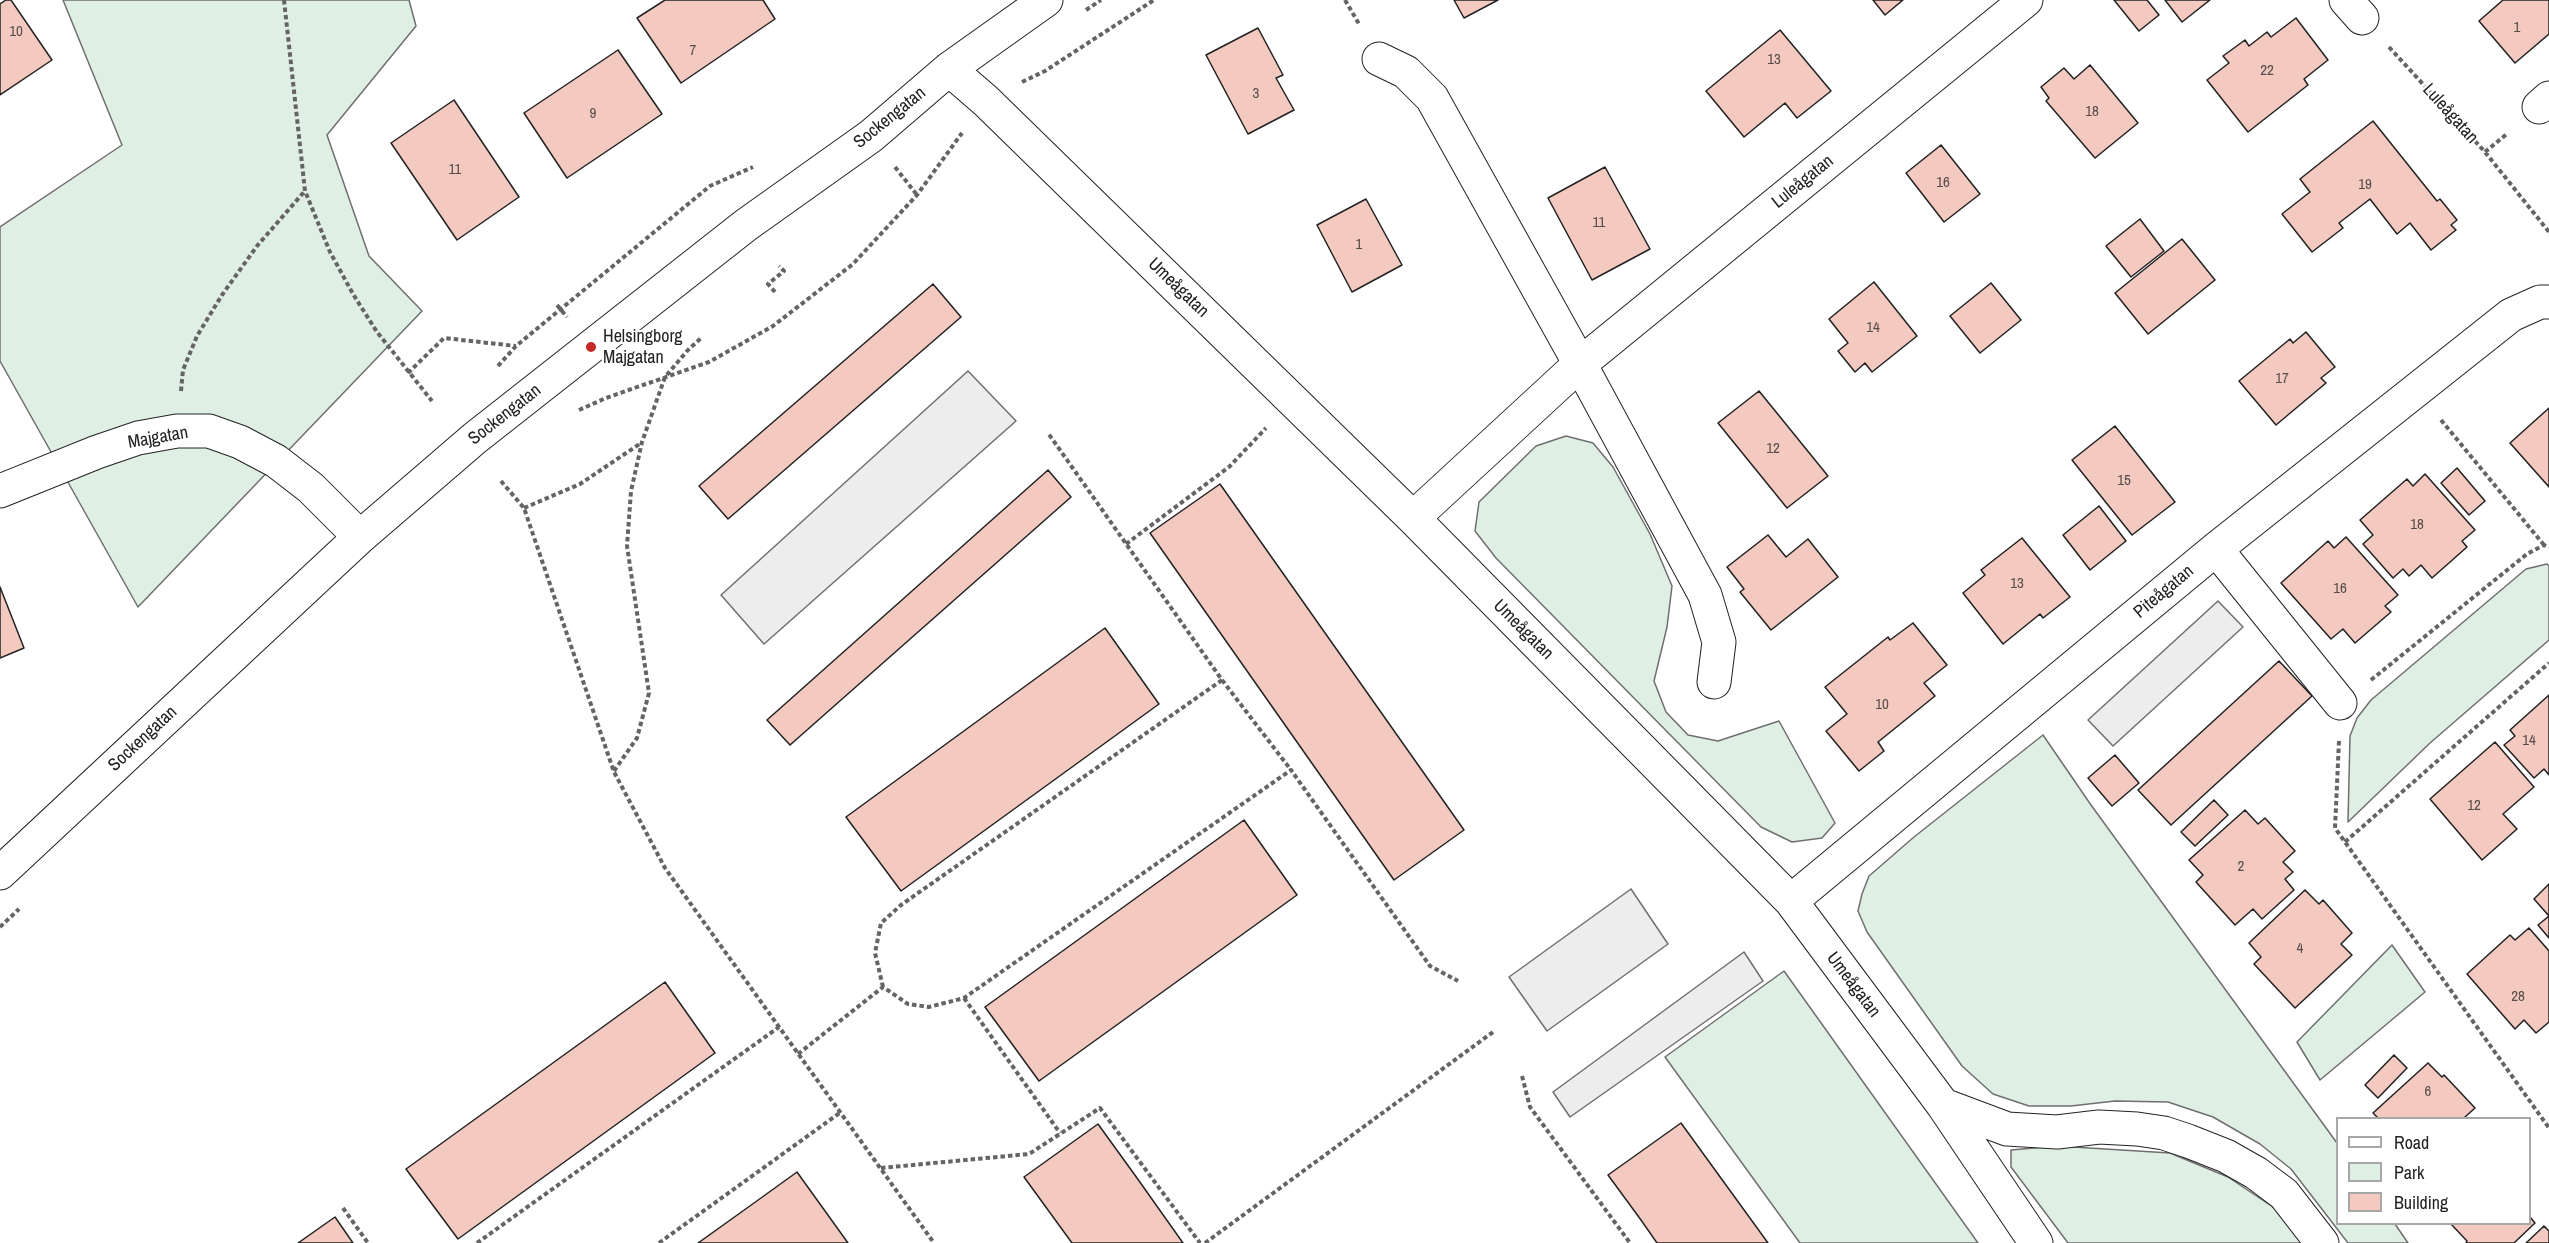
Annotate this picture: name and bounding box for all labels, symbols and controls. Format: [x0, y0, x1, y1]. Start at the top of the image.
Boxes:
house number: 1 [2514, 19, 2520, 37]
house number: 10 [9, 23, 23, 41]
house number: 7 [690, 42, 696, 60]
house number: 13 [1767, 51, 1781, 69]
house number: 22 [2260, 62, 2274, 80]
street label: Luleågatan [2418, 80, 2482, 148]
street label: Sockengatan [850, 82, 930, 154]
house number: 3 [1253, 85, 1259, 103]
house number: 18 [2085, 103, 2099, 121]
house number: 9 [590, 105, 596, 123]
street label: Luleågatan [1768, 151, 1838, 213]
house number: 11 [449, 161, 461, 179]
house number: 16 [1936, 174, 1950, 192]
house number: 19 [2358, 176, 2372, 194]
house number: 11 [1593, 214, 1605, 232]
house number: 1 [1356, 236, 1362, 254]
street label: Umeågatan [1143, 254, 1213, 322]
house number: 14 [1866, 319, 1880, 337]
place label: Helsingborg Majgatan [603, 326, 683, 368]
marker: Helsingborg Majgatan [584, 340, 598, 354]
house number: 17 [2275, 370, 2289, 388]
street label: Sockengatan [464, 380, 546, 450]
street label: Majgatan [126, 422, 190, 454]
house number: 12 [1766, 440, 1780, 458]
house number: 15 [2117, 472, 2131, 490]
house number: 18 [2410, 516, 2424, 534]
street label: Piteågatan [2130, 561, 2198, 623]
house number: 13 [2010, 575, 2024, 593]
house number: 16 [2333, 580, 2347, 598]
street label: Umeågatan [1488, 595, 1558, 665]
house number: 10 [1875, 696, 1889, 714]
street label: Sockengatan [104, 702, 182, 776]
house number: 14 [2522, 732, 2536, 750]
house number: 12 [2467, 797, 2481, 815]
house number: 2 [2238, 858, 2244, 876]
house number: 4 [2297, 940, 2303, 958]
street label: Umeågatan [1821, 948, 1885, 1022]
house number: 28 [2511, 988, 2525, 1006]
house number: 6 [2425, 1083, 2431, 1101]
legend [2336, 1117, 2531, 1225]
text: Road [2394, 1130, 2429, 1155]
text: Park [2394, 1160, 2424, 1185]
text: Building [2394, 1190, 2448, 1215]

